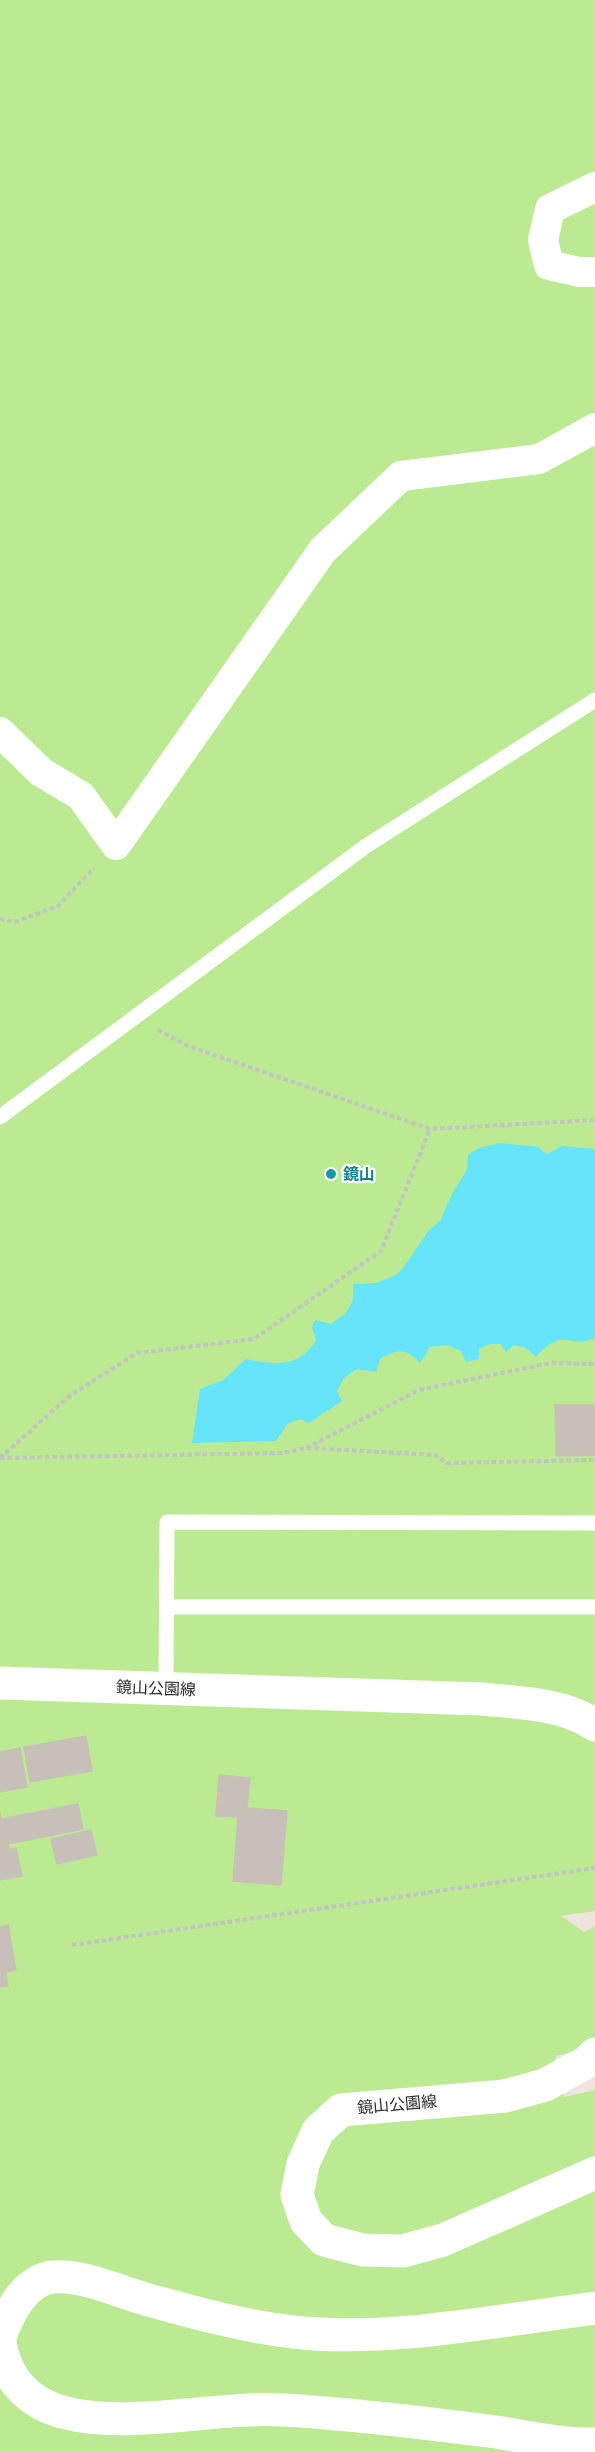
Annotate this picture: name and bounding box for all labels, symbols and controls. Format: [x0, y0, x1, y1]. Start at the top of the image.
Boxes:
place label: 鏡山 [343, 1164, 375, 1183]
marker: 鏡山 [324, 1167, 338, 1181]
street label: 鏡山公園線 [116, 1677, 196, 1698]
street label: 鏡山公園線 [356, 2091, 438, 2116]

